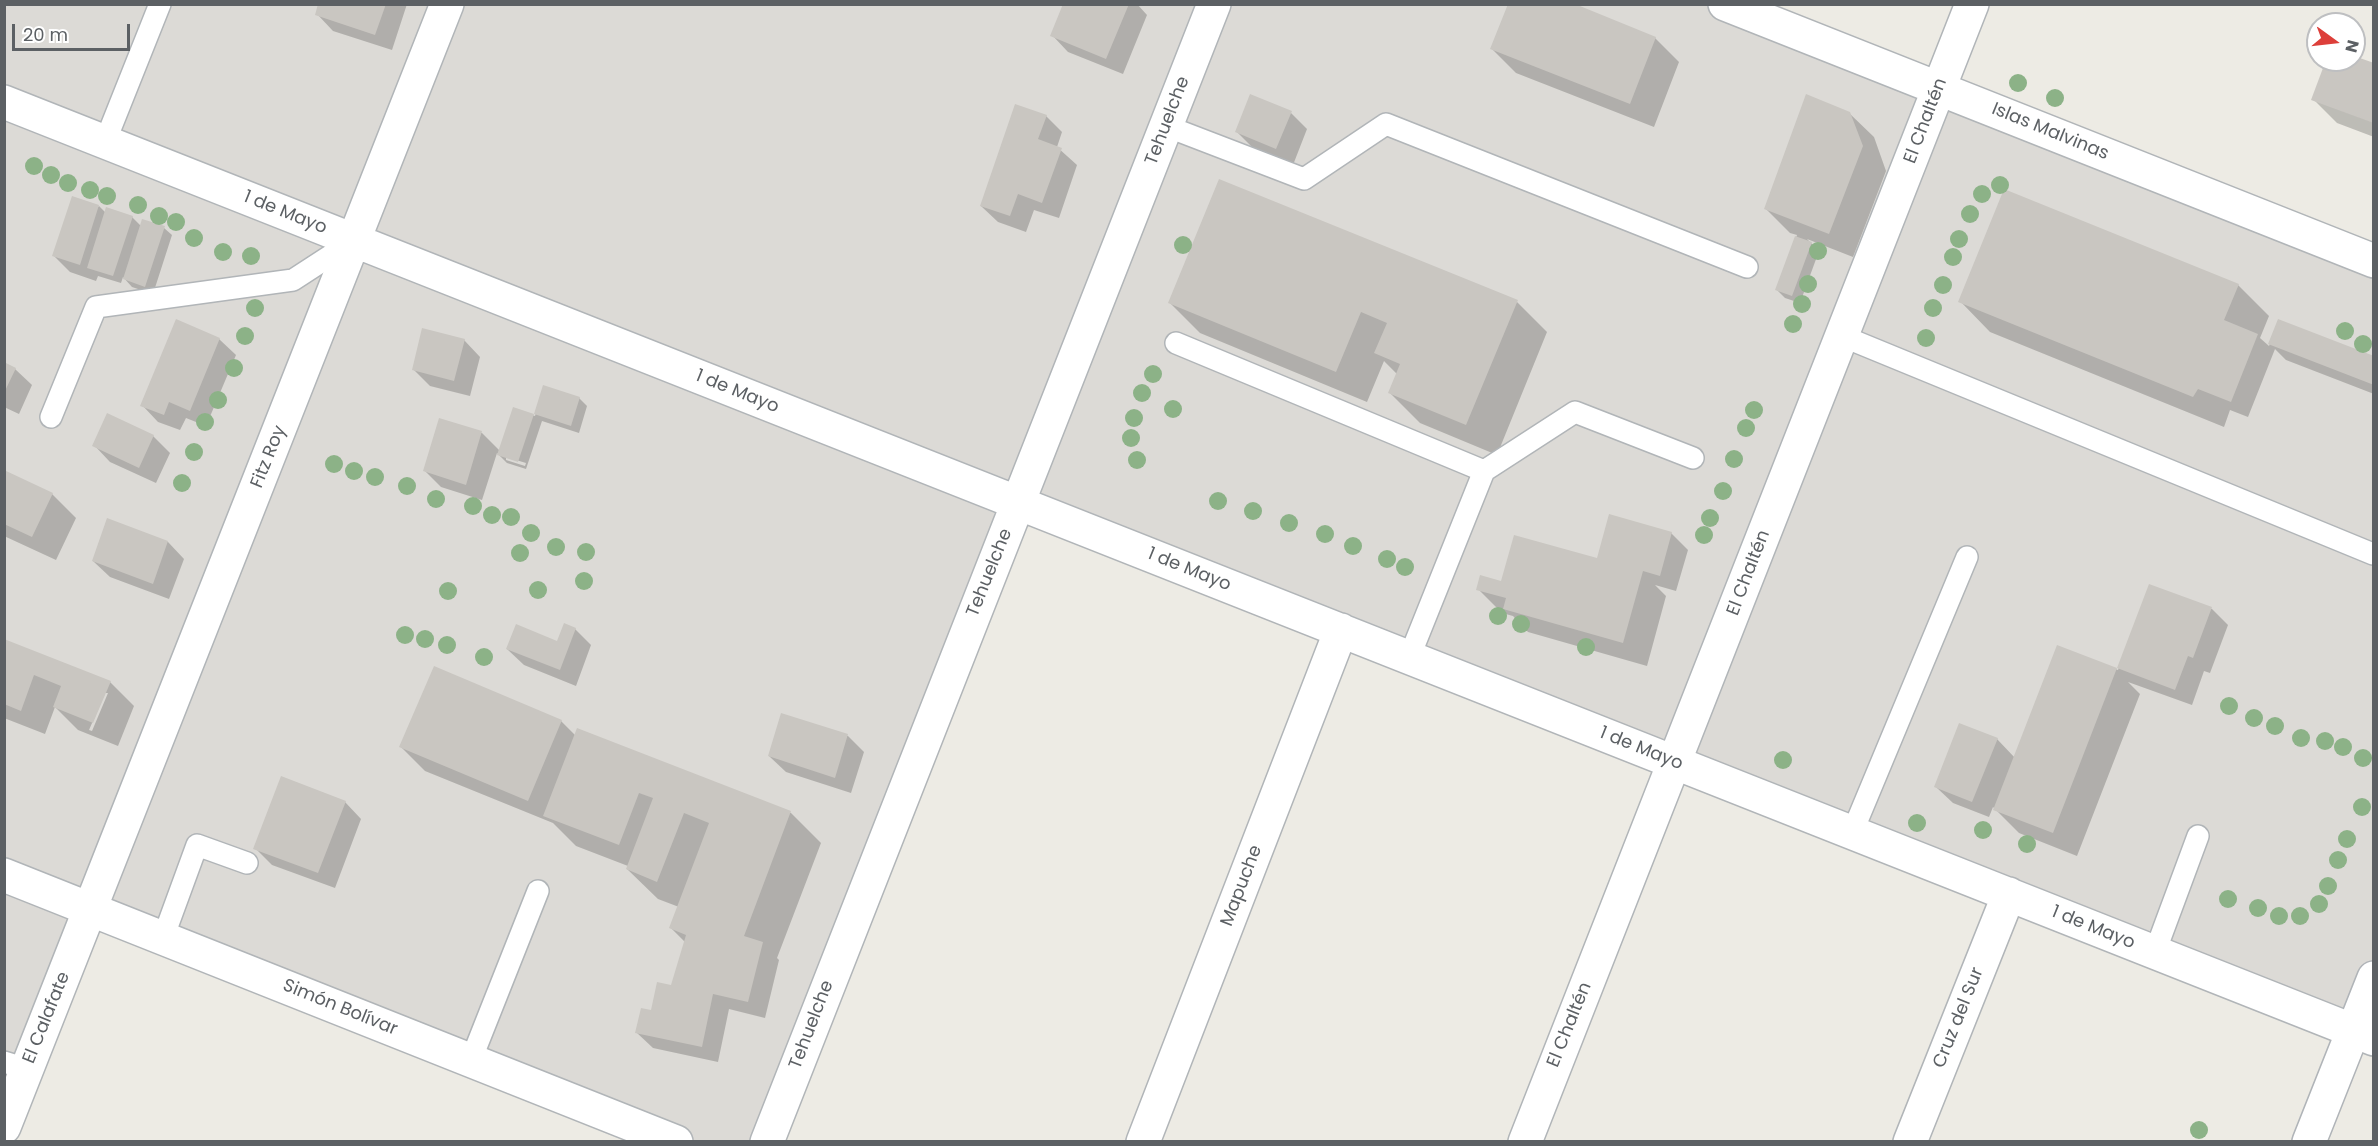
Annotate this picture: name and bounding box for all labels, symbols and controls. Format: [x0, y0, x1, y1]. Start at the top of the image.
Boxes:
scale bar [15, 12, 134, 50]
north arrow [2306, 12, 2366, 72]
text: 20 m [23, 22, 68, 47]
text: N [2339, 37, 2365, 55]
street label: Tehuelche [1141, 74, 1195, 168]
street label: El Chaltén [1900, 75, 1952, 167]
street label: Islas Malvinas [1988, 99, 2112, 165]
street label: 1 de Mayo [240, 186, 330, 240]
street label: 1 de Mayo [692, 365, 782, 419]
street label: Fitz Roy [247, 423, 291, 491]
street label: Tehuelche [963, 526, 1017, 620]
street label: El Chaltén [1723, 527, 1775, 619]
street label: 1 de Mayo [1144, 543, 1234, 597]
street label: 1 de Mayo [1596, 722, 1686, 776]
street label: Mapuche [1217, 842, 1267, 930]
street label: 1 de Mayo [2048, 901, 2138, 955]
street label: Cruz del Sur [1929, 965, 1989, 1071]
street label: El Calafate [19, 969, 75, 1067]
street label: Simón Bolívar [280, 975, 400, 1041]
street label: Tehuelche [785, 978, 839, 1072]
street label: El Chaltén [1543, 979, 1597, 1071]

